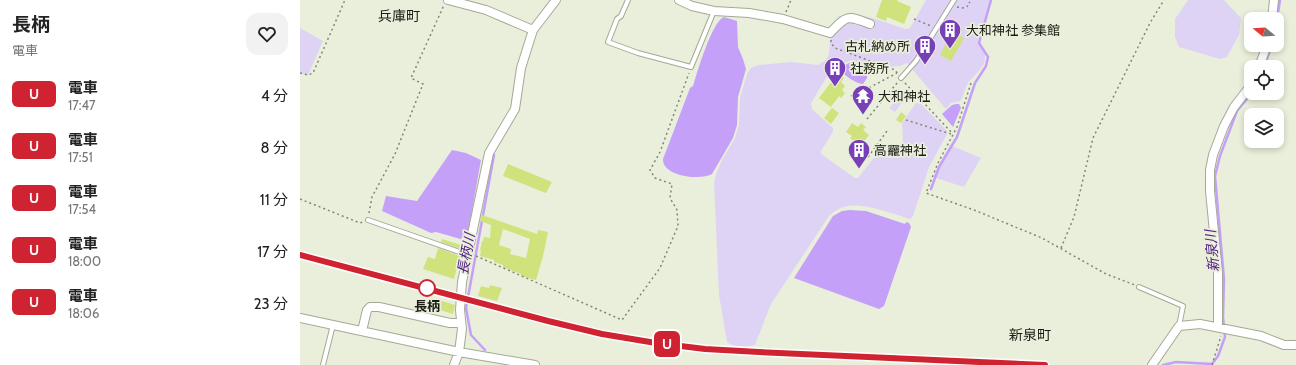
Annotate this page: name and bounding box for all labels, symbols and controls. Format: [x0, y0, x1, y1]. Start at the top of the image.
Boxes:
district label: 兵庫町 [378, 7, 420, 25]
north arrow [1244, 12, 1284, 52]
map controls [1244, 12, 1284, 148]
text: 長柄 [12, 13, 50, 36]
button: heart [246, 13, 288, 55]
building icon: 大和神社 参集館 [937, 17, 963, 50]
place label: 大和神社 参集館 [966, 22, 1060, 38]
building icon: 古札納め所 [912, 33, 938, 66]
place label: 古札納め所 [845, 38, 910, 54]
text: 電車 [12, 42, 38, 58]
building icon: 社務所 [822, 55, 848, 88]
place label: 社務所 [850, 60, 889, 76]
button: locate [1244, 60, 1284, 100]
text: 電車 [68, 79, 98, 97]
temple icon: 大和神社 [850, 83, 876, 116]
text: U [29, 85, 39, 103]
text: 4 分 [261, 87, 288, 105]
place label: 大和神社 [878, 88, 930, 104]
text: 17:47 [68, 97, 96, 113]
button: layers [1244, 108, 1284, 148]
text: 電車 [68, 131, 98, 149]
text: U [29, 137, 39, 155]
building icon: 高龗神社 [846, 137, 872, 170]
text: 8 分 [261, 139, 288, 157]
place label: 高龗神社 [874, 142, 926, 158]
text: 17:51 [68, 149, 93, 165]
text: 電車 [68, 183, 98, 201]
text: U [29, 189, 39, 207]
text: 11 分 [260, 191, 288, 209]
text: 17:54 [68, 201, 96, 217]
water label: 新泉川 [1201, 227, 1223, 273]
water label: 長柄川 [453, 230, 479, 276]
text: 電車 [68, 235, 98, 253]
text: U [29, 241, 39, 259]
text: 17 分 [257, 243, 288, 261]
text: 18:00 [68, 253, 101, 269]
marker: 長柄 [418, 279, 436, 297]
text: 電車 [68, 287, 98, 305]
text: U [29, 293, 39, 311]
text: 23 分 [254, 295, 288, 313]
place label: 長柄 [414, 298, 440, 314]
text: 18:06 [68, 305, 99, 321]
district label: 新泉町 [1009, 326, 1051, 344]
line badge: U [654, 331, 680, 357]
text: U [662, 335, 672, 353]

